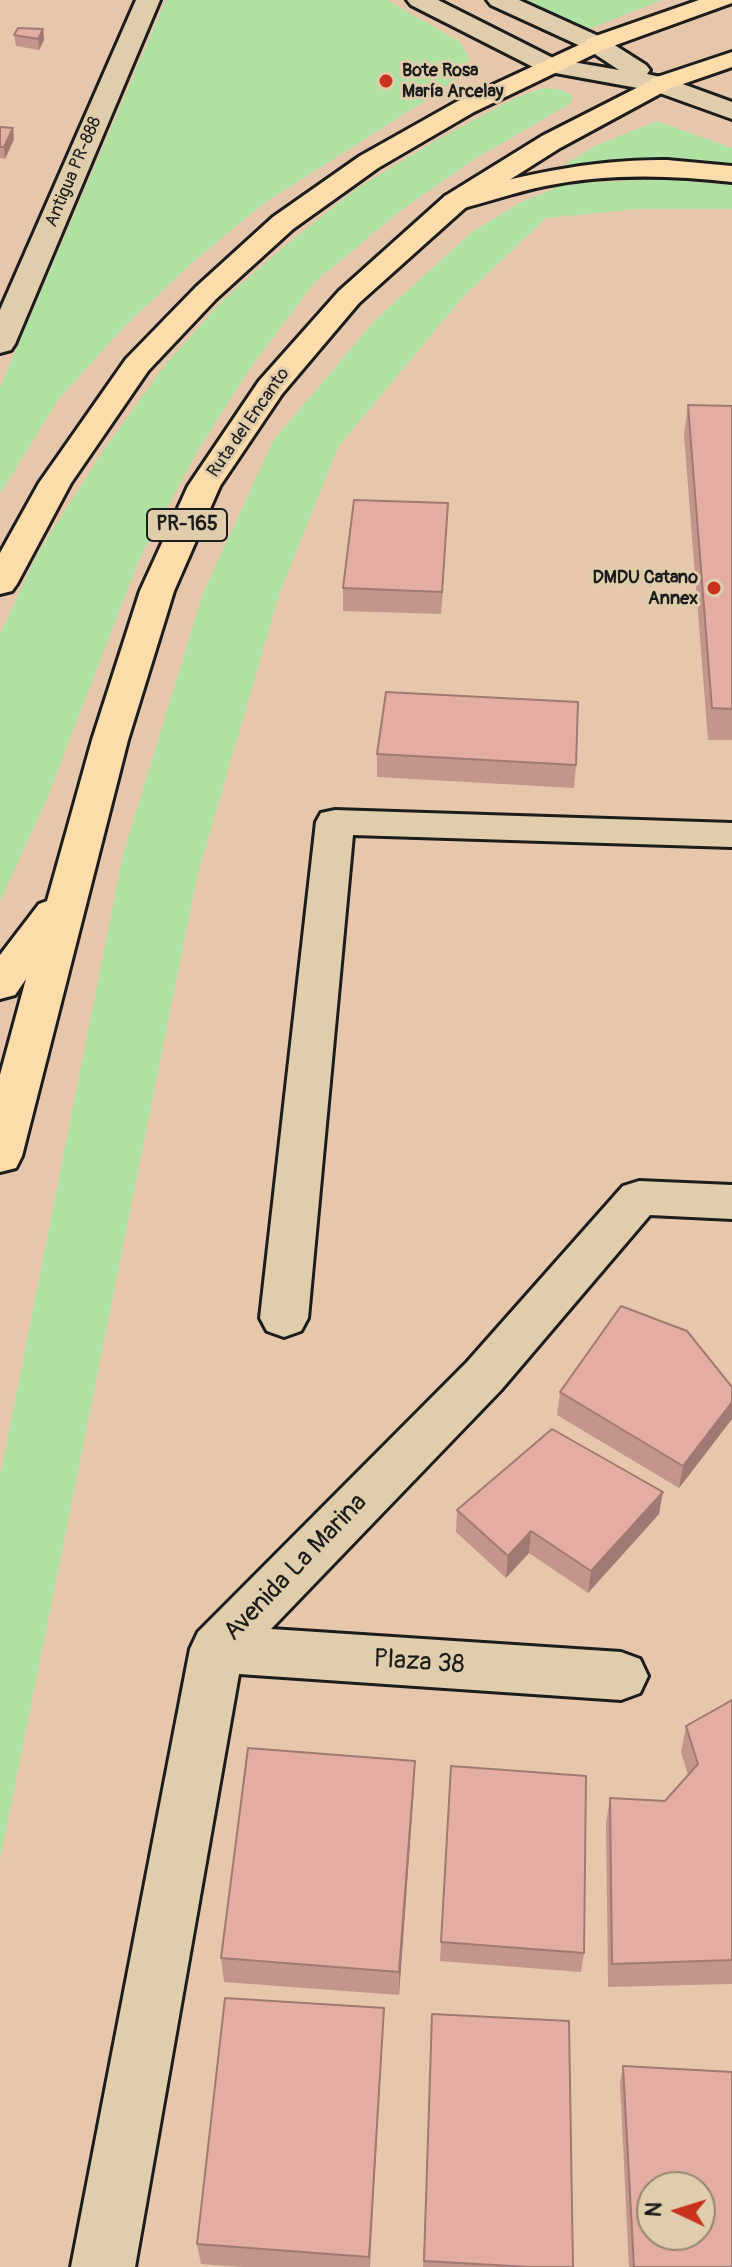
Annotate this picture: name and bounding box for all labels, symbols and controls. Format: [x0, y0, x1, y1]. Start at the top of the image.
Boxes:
place label: Bote Rosa María Arcelay [402, 60, 504, 102]
marker: Bote Rosa María Arcelay [377, 72, 395, 90]
street label: Antigua PR-888 [41, 114, 107, 230]
street label: Ruta del Encanto [203, 364, 295, 482]
road number: PR-165 [147, 509, 227, 541]
place label: DMDU Catano Annex [592, 567, 698, 610]
marker: DMDU Catano Annex [705, 579, 723, 597]
street label: Avenida La Marina [218, 1488, 374, 1648]
street label: Plaza 38 [372, 1644, 466, 1682]
north arrow [636, 2171, 716, 2251]
text: N [640, 2201, 669, 2218]

